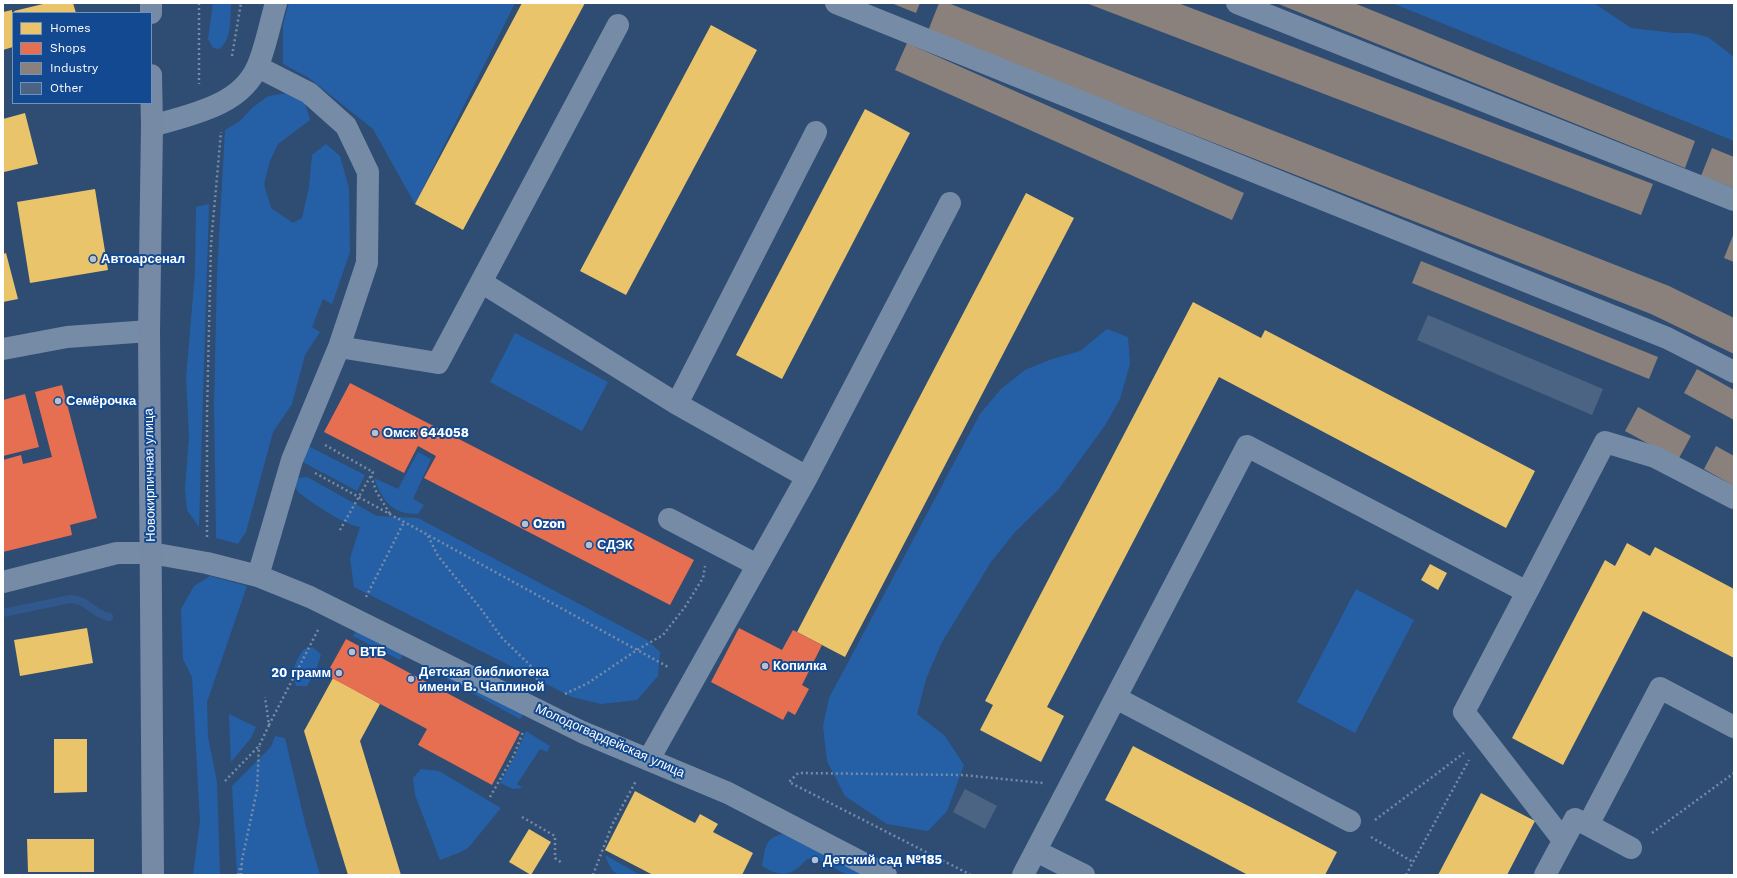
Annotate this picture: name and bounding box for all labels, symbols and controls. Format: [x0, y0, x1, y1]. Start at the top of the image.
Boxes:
legend [12, 12, 152, 104]
text: Homes [50, 21, 91, 35]
text: Shops [50, 41, 86, 55]
text: Industry [50, 61, 98, 75]
text: Other [50, 81, 83, 95]
place label: Автоарсенал [101, 251, 185, 267]
marker: Автоарсенал [88, 254, 98, 264]
place label: Семёрочка [66, 393, 136, 409]
marker: Семёрочка [53, 396, 63, 406]
street label: Новокирпичная улица [141, 408, 159, 542]
place label: Омск 644058 [383, 425, 469, 441]
marker: Омск 644058 [370, 428, 380, 438]
place label: Ozon [533, 516, 565, 532]
marker: Ozon [520, 519, 530, 529]
place label: СДЭК [597, 537, 633, 553]
marker: СДЭК [584, 540, 594, 550]
place label: ВТБ [360, 644, 386, 660]
marker: ВТБ [347, 647, 357, 657]
place label: Копилка [773, 658, 827, 674]
marker: Копилка [760, 661, 770, 671]
place label: Детская библиотека имени В. Чаплиной [419, 664, 549, 695]
place label: 20 грамм [271, 665, 331, 681]
marker: 20 грамм [334, 668, 344, 678]
marker: Детская библиотека имени В. Чаплиной [406, 674, 416, 684]
street label: Молодогвардейская улица [533, 701, 687, 781]
place label: Детский сад №185 [823, 852, 942, 868]
marker: Детский сад №185 [810, 855, 820, 865]

